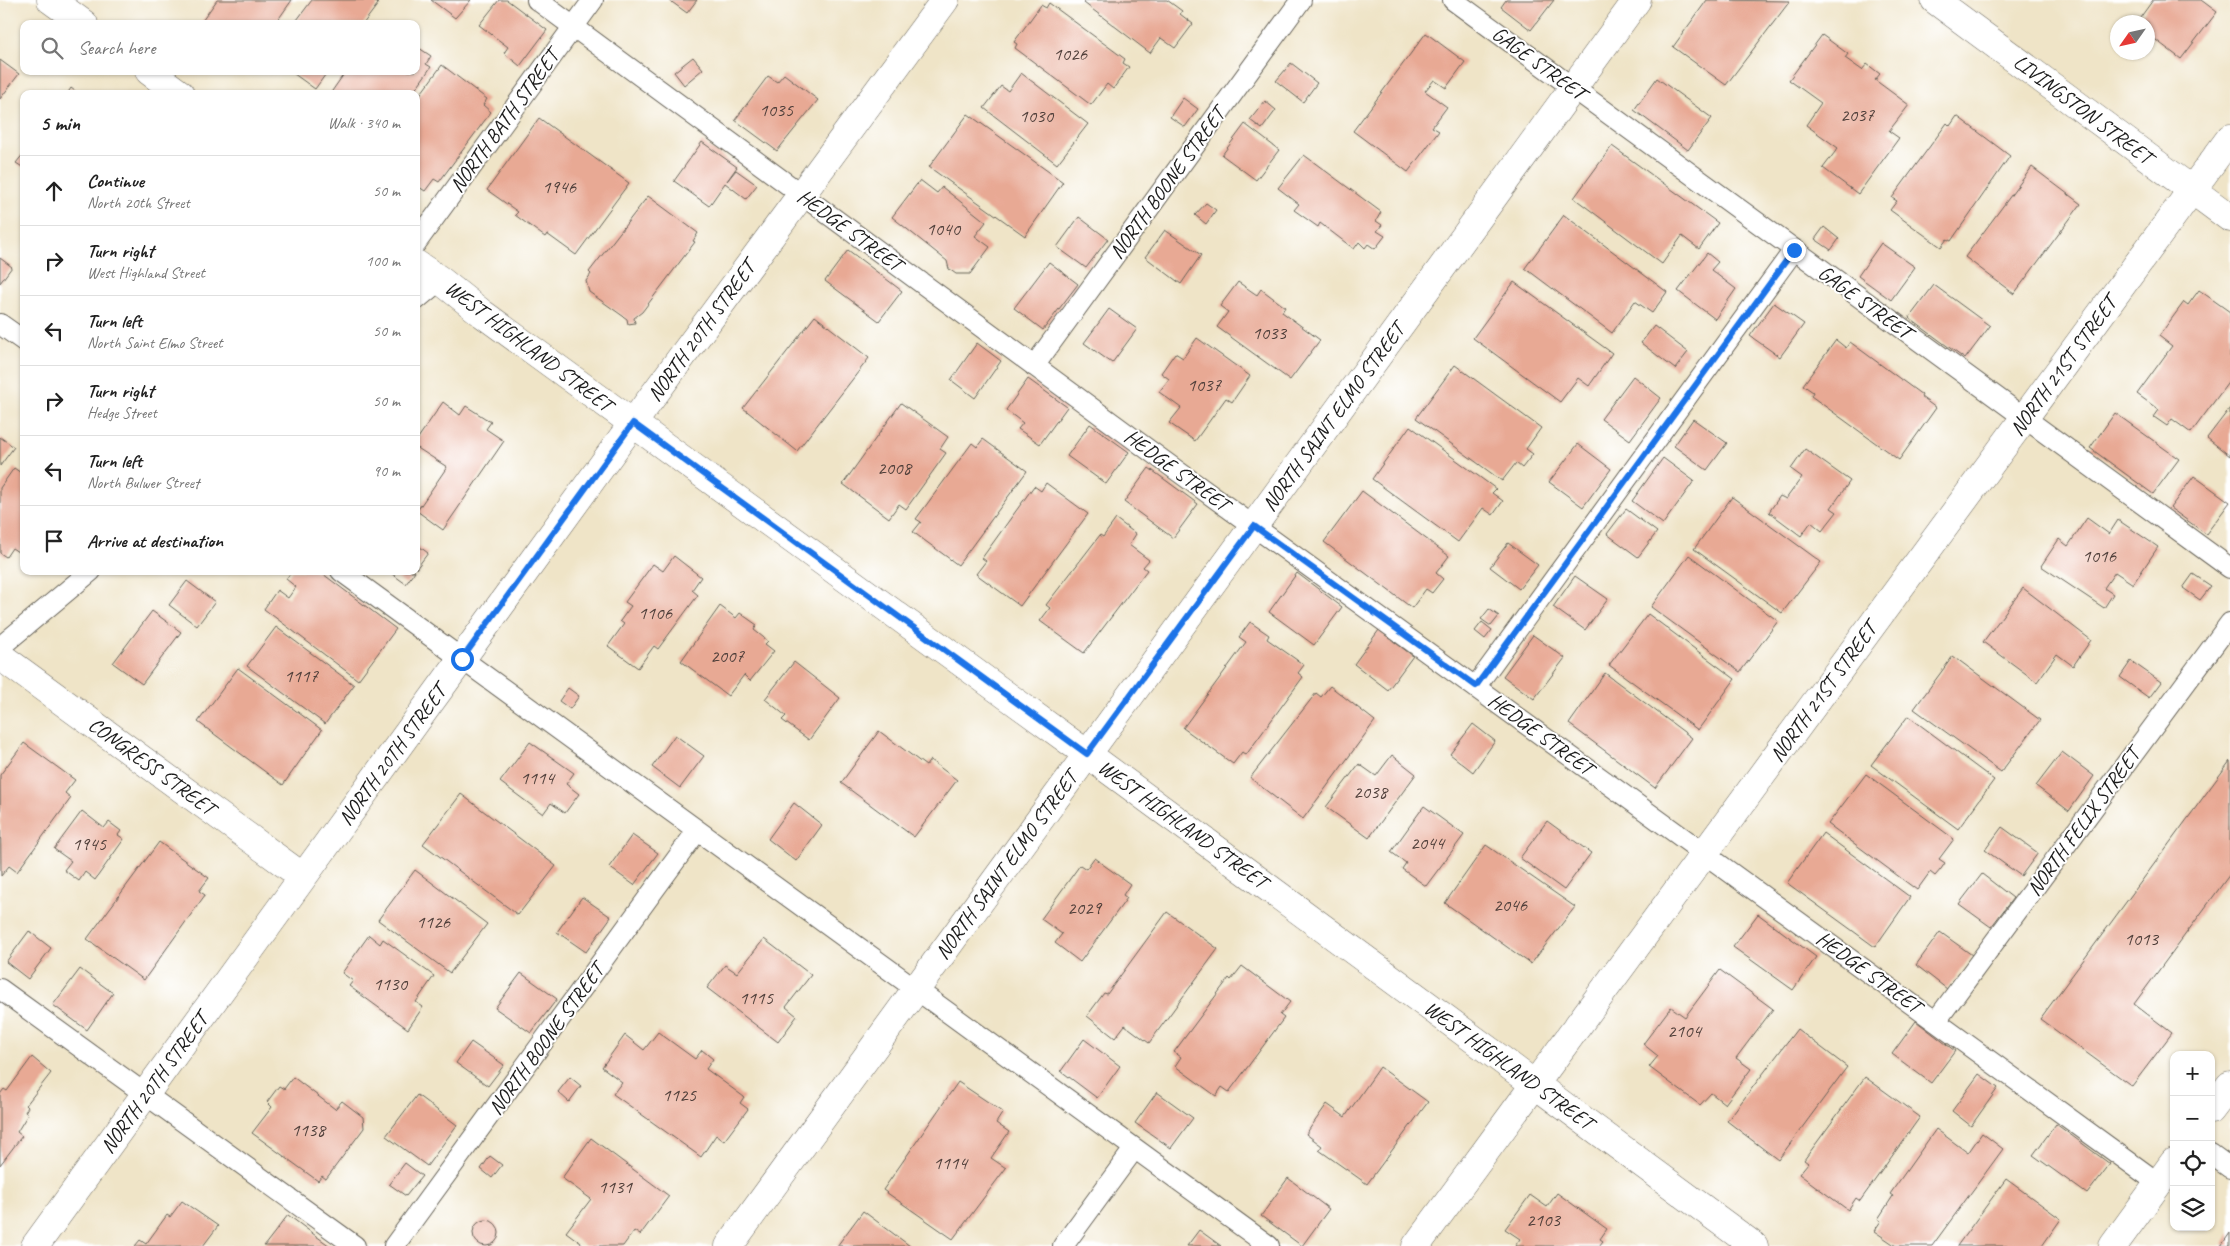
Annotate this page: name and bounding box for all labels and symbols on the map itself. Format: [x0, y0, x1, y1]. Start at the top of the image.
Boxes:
north arrow [2110, 15, 2155, 60]
street label: GAGE STREET [1487, 20, 1595, 109]
street label: NORTH BATH STREET [444, 40, 568, 197]
house number: 1026 [1053, 42, 1089, 66]
street label: LIVINGSTON STREET [2009, 48, 2162, 173]
house number: 1035 [759, 98, 795, 122]
street label: NORTH BOONE STREET [1103, 99, 1233, 264]
house number: 2037 [1840, 103, 1876, 127]
house number: 1030 [1019, 104, 1055, 128]
house number: 1946 [542, 175, 578, 199]
street label: HEDGE STREET [792, 183, 911, 279]
house number: 1040 [926, 217, 962, 241]
route end [1783, 239, 1806, 262]
street label: NORTH 20TH STREET [641, 251, 764, 406]
street label: GAGE STREET [1813, 259, 1921, 348]
street label: WEST HIGHLAND STREET [440, 275, 621, 420]
street label: NORTH 21ST STREET [2004, 287, 2125, 441]
street label: NORTH SAINT ELMO STREET [1256, 314, 1413, 516]
house number: 1033 [1252, 321, 1288, 345]
house number: 1037 [1187, 373, 1223, 397]
street label: HEDGE STREET [1119, 423, 1238, 519]
house number: 2008 [877, 456, 914, 480]
house number: 1016 [2082, 544, 2118, 568]
house number: 1106 [638, 601, 674, 625]
street label: NORTH 21ST STREET [1764, 613, 1885, 767]
house number: 2007 [710, 644, 746, 668]
route start [451, 648, 474, 671]
house number: 1117 [284, 664, 320, 688]
street label: NORTH 20TH STREET [332, 675, 455, 830]
street label: HEDGE STREET [1483, 687, 1602, 783]
street label: CONGRESS STREET [83, 711, 224, 823]
street label: NORTH FELIX STREET [2021, 739, 2148, 901]
street label: WEST HIGHLAND STREET [1093, 754, 1276, 897]
street label: NORTH SAINT ELMO STREET [929, 762, 1086, 964]
house number: 1114 [520, 766, 557, 790]
house number: 2038 [1353, 780, 1390, 804]
house number: 2044 [1410, 831, 1447, 855]
house number: 1945 [72, 832, 108, 856]
house number: 2046 [1493, 893, 1529, 917]
house number: 2029 [1067, 896, 1103, 920]
house number: 1126 [416, 910, 452, 934]
street label: HEDGE STREET [1811, 925, 1930, 1021]
house number: 1013 [2124, 927, 2160, 951]
street label: NORTH BOONE STREET [482, 955, 612, 1120]
house number: 1130 [373, 972, 409, 996]
house number: 1115 [739, 986, 775, 1010]
street label: WEST HIGHLAND STREET [1419, 995, 1602, 1138]
street label: NORTH 20TH STREET [94, 1003, 217, 1158]
house number: 2104 [1667, 1019, 1704, 1043]
house number: 1125 [662, 1083, 698, 1107]
house number: 1138 [291, 1118, 328, 1142]
house number: 1114 [933, 1151, 970, 1175]
house number: 1131 [598, 1175, 634, 1199]
house number: 2103 [1526, 1208, 1562, 1232]

